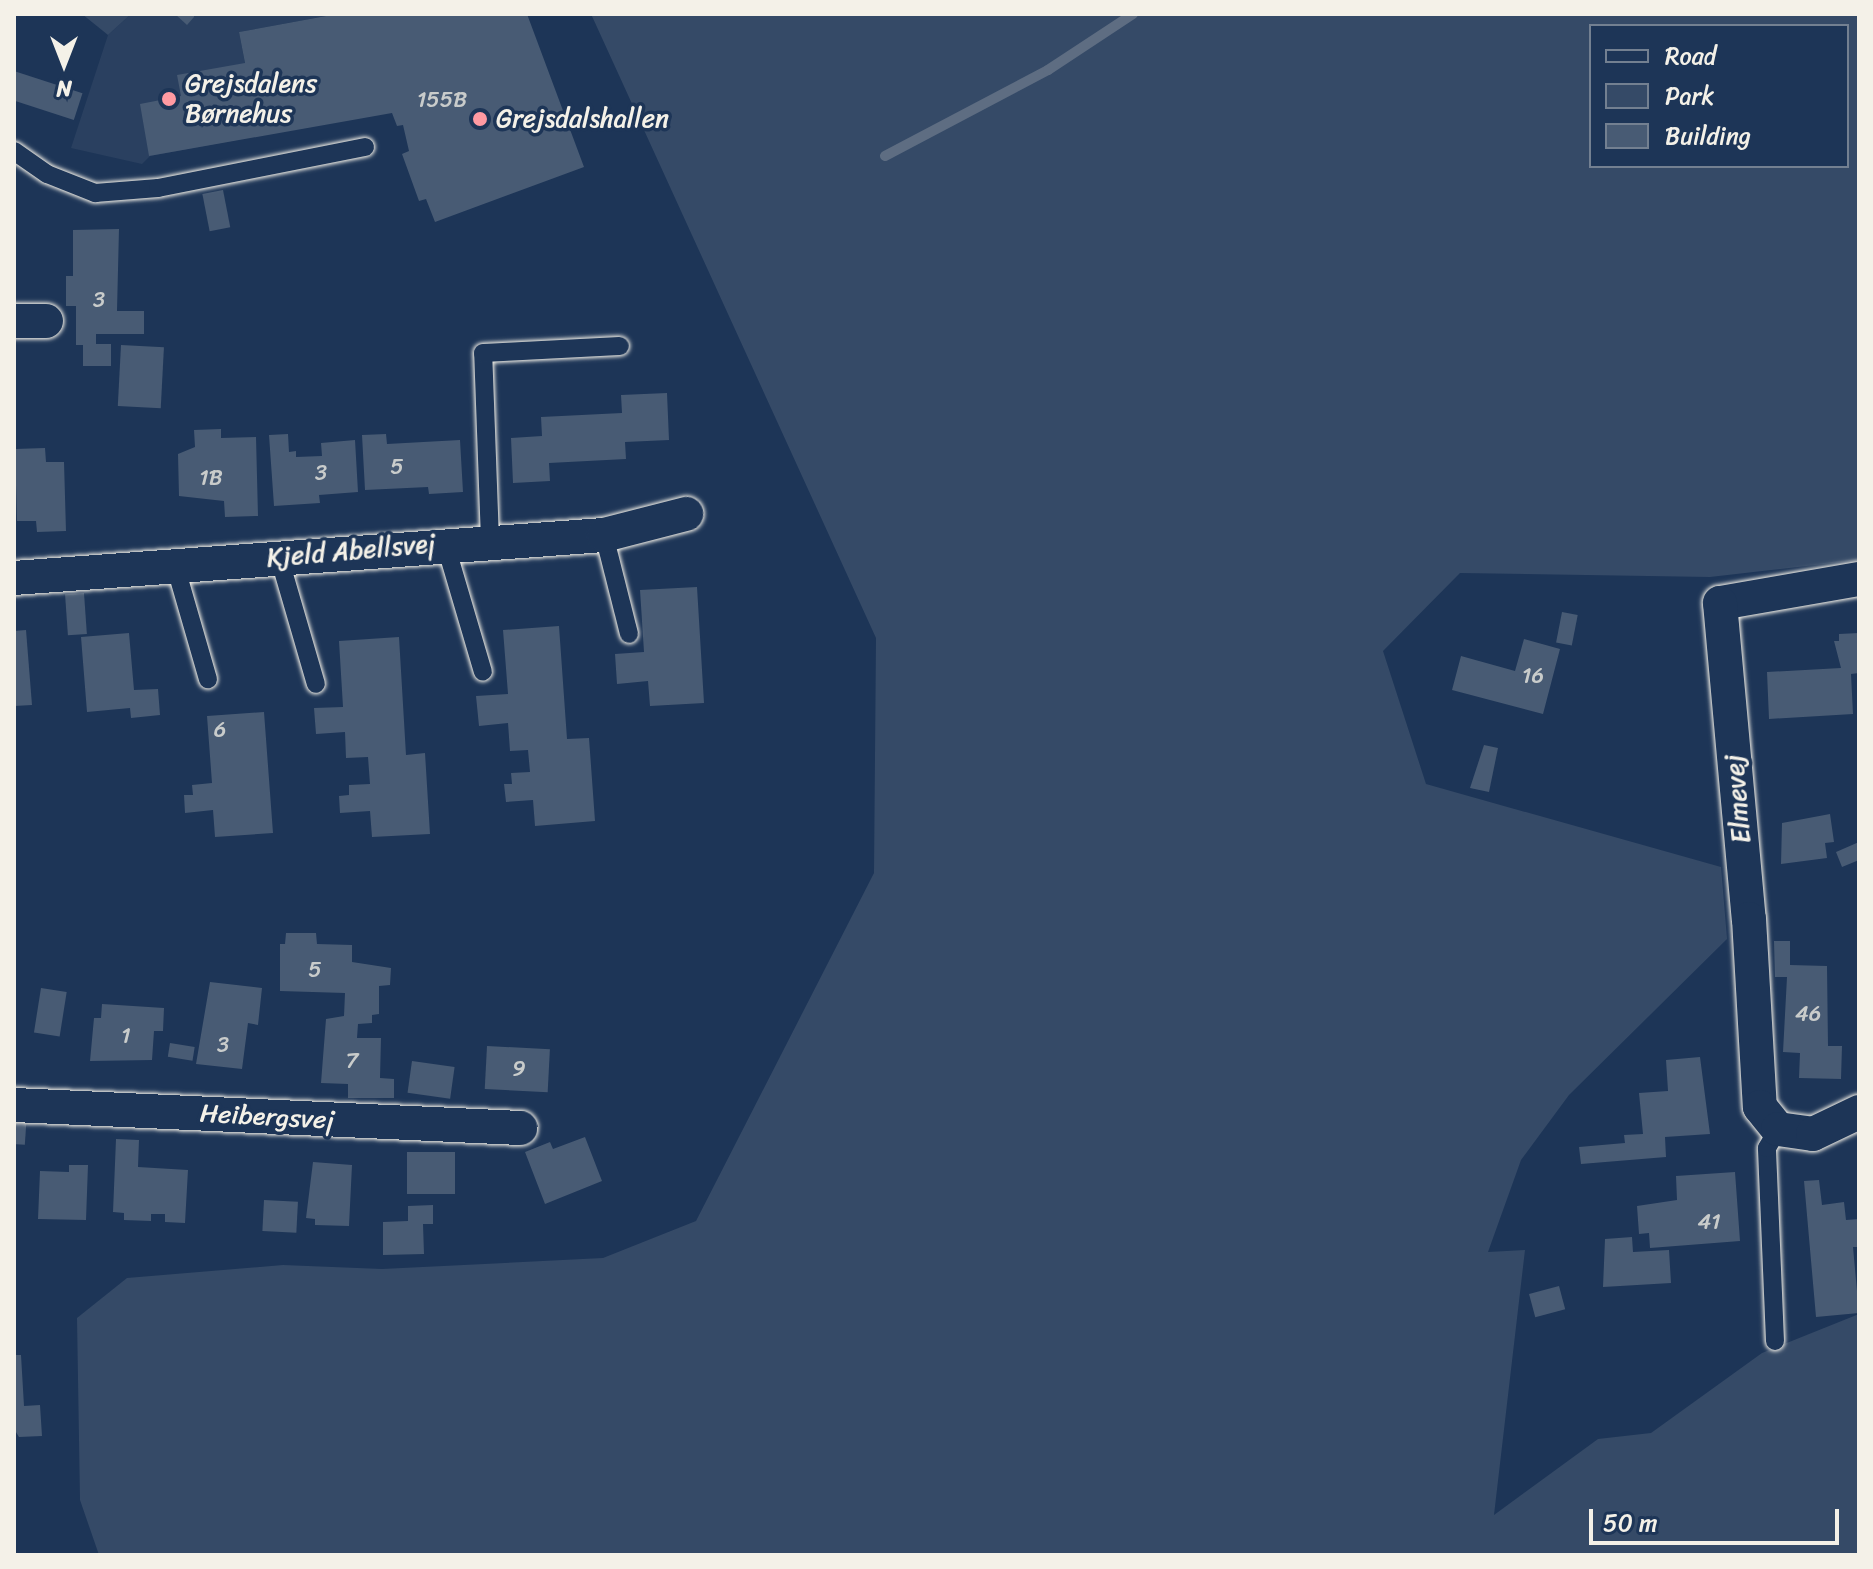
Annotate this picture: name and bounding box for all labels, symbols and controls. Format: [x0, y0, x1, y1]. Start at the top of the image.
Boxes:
north arrow [24, 24, 104, 104]
legend [1589, 24, 1849, 168]
text: Road [1665, 35, 1716, 77]
place label: Grejsdalens Børnehus [185, 68, 317, 130]
text: N [56, 69, 72, 108]
text: Park [1665, 75, 1714, 117]
house number: 155B [417, 87, 467, 113]
marker: Grejsdalens Børnehus [160, 90, 178, 108]
place label: Grejsdalshallen [496, 103, 669, 135]
marker: Grejsdalshallen [471, 110, 489, 128]
text: Building [1665, 115, 1751, 157]
house number: 3 [93, 287, 105, 313]
house number: 5 [390, 454, 404, 480]
house number: 3 [315, 460, 327, 486]
house number: 1B [199, 465, 223, 491]
street label: Kjeld Abellsvej [265, 528, 437, 574]
house number: 16 [1522, 663, 1544, 689]
house number: 6 [214, 717, 226, 743]
street label: Elmevej [1719, 753, 1757, 845]
house number: 5 [308, 957, 322, 983]
house number: 46 [1795, 1001, 1821, 1027]
house number: 1 [121, 1023, 131, 1049]
house number: 3 [217, 1032, 229, 1058]
house number: 7 [346, 1048, 358, 1074]
house number: 9 [512, 1056, 526, 1082]
street label: Heibergsvej [199, 1098, 335, 1136]
house number: 41 [1697, 1209, 1721, 1235]
scale bar [1593, 1493, 1843, 1543]
text: 50 m [1603, 1502, 1658, 1544]

